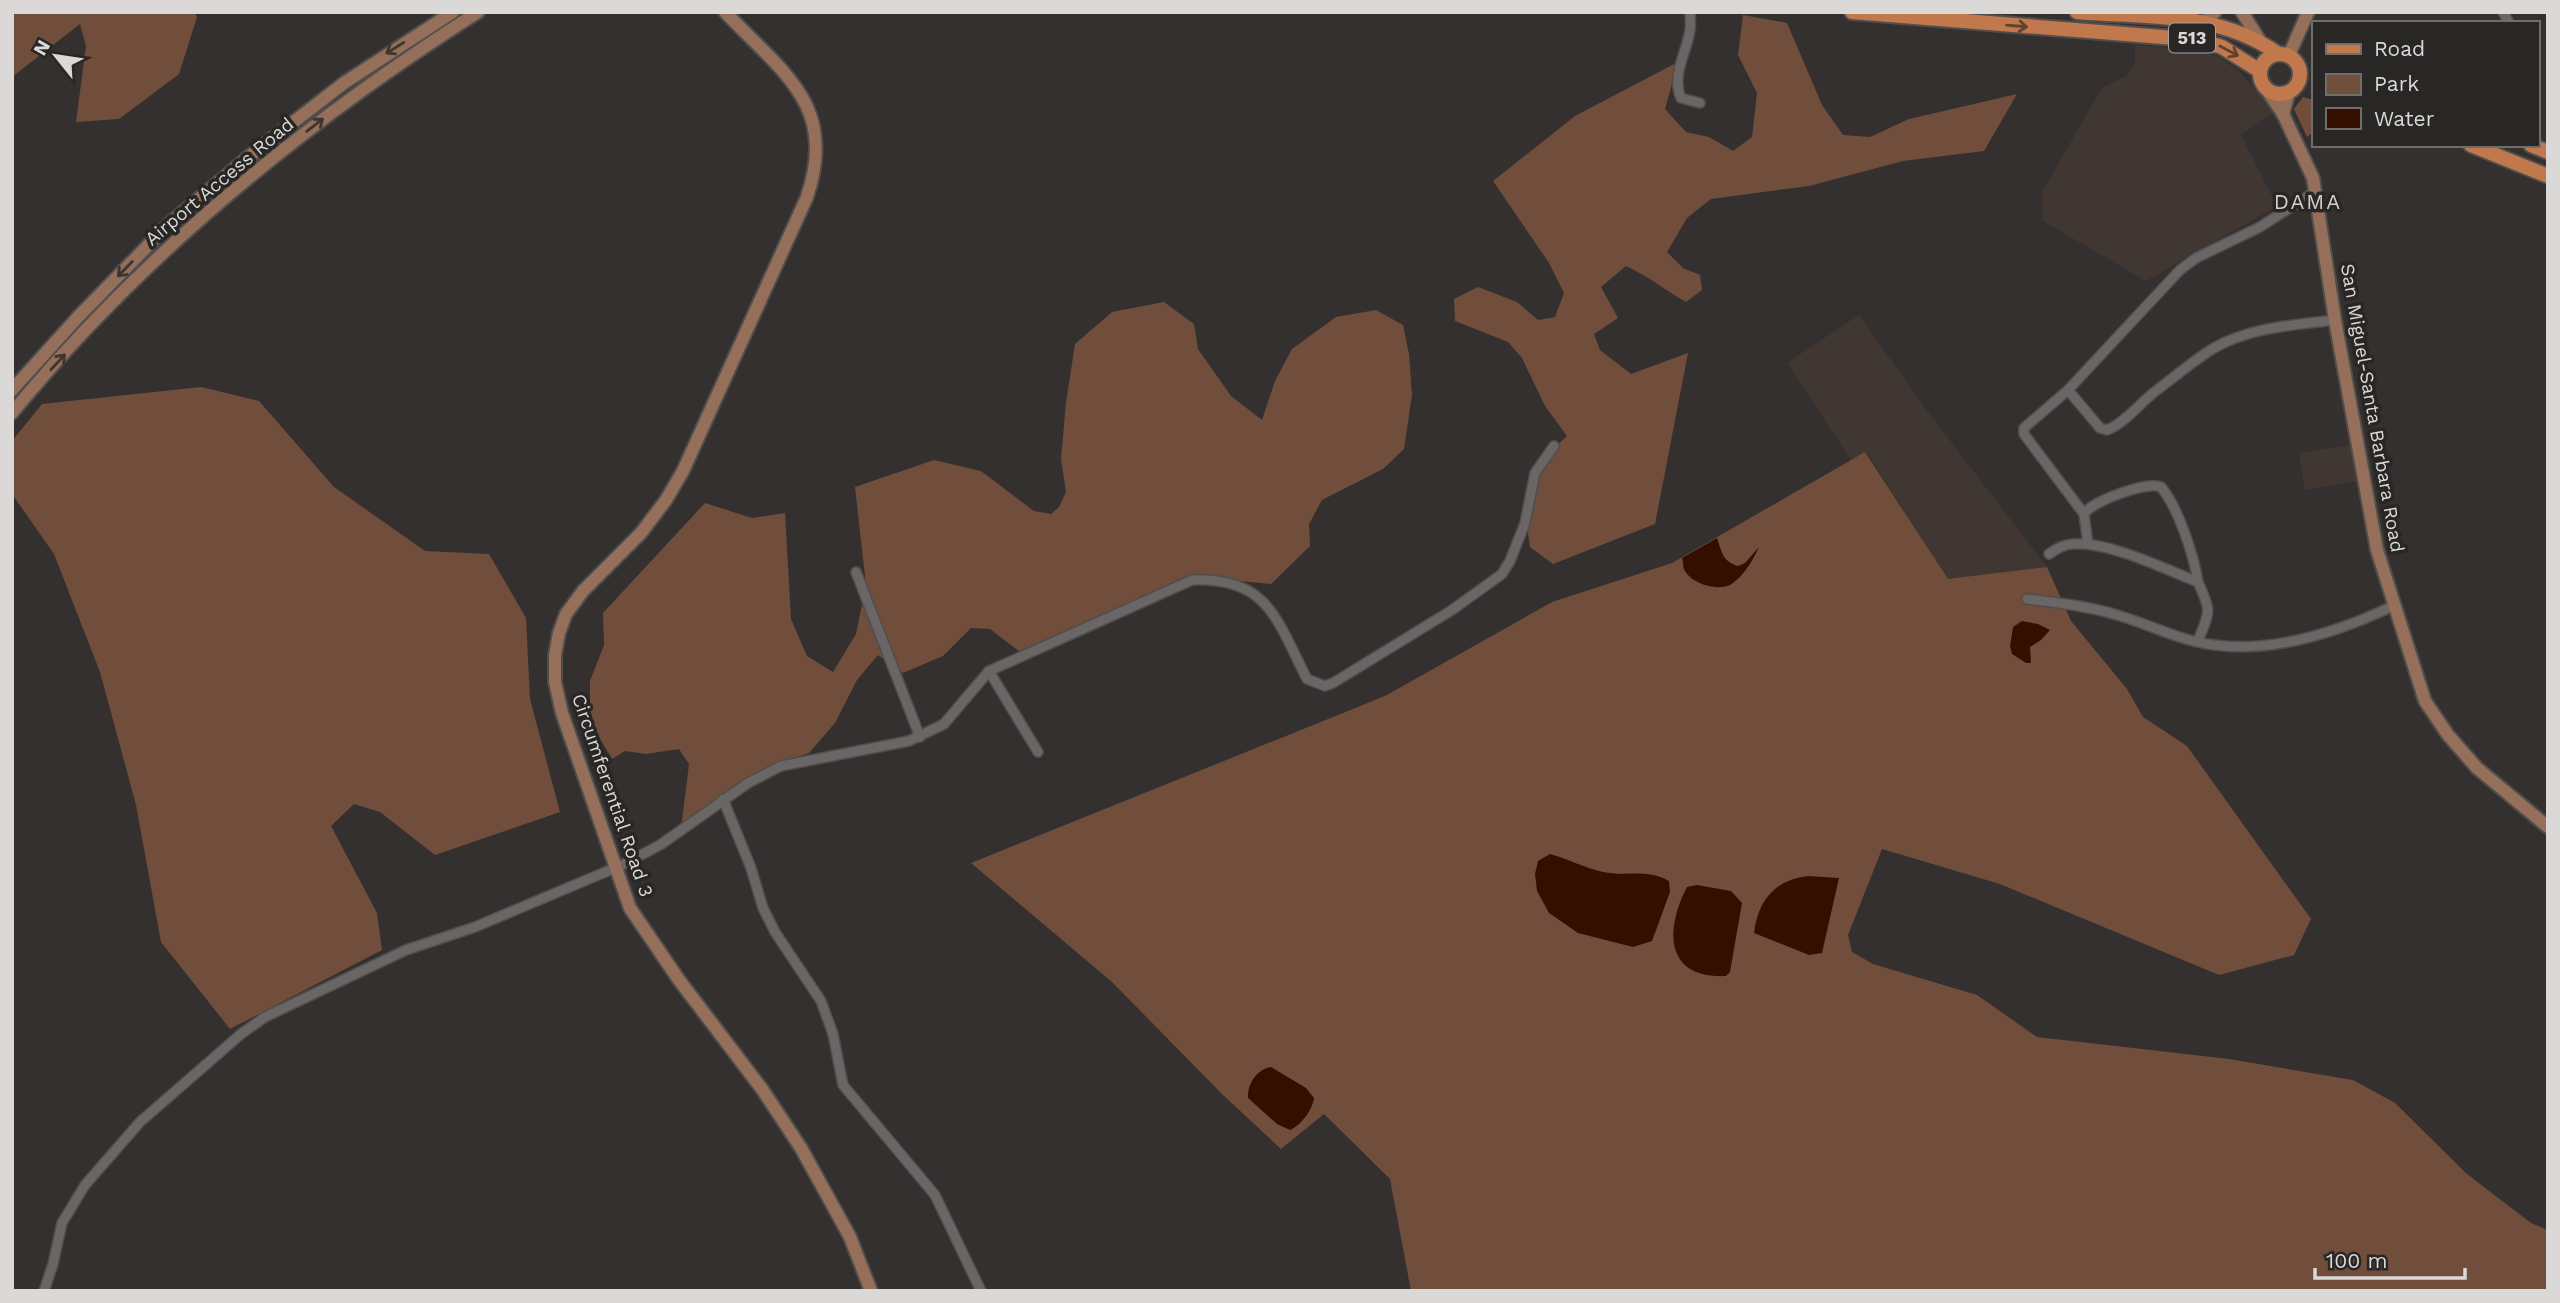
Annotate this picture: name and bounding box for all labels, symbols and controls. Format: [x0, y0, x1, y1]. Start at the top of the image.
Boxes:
one-way arrow [2005, 20, 2028, 33]
north arrow [21, 21, 91, 91]
legend [2312, 21, 2539, 147]
road number: 513 [2169, 24, 2215, 52]
text: N [28, 36, 55, 60]
text: Road [2374, 36, 2425, 61]
one-way arrow [386, 41, 405, 56]
one-way arrow [2219, 44, 2239, 58]
text: Park [2374, 71, 2419, 96]
text: Water [2374, 106, 2435, 131]
street label: Airport Access Road [140, 112, 298, 250]
one-way arrow [305, 118, 323, 133]
district label: DAMA [2274, 189, 2342, 214]
one-way arrow [117, 261, 134, 278]
street label: San Miguel-Santa Barbara Road [2336, 262, 2409, 554]
one-way arrow [49, 354, 66, 371]
street label: Circumferential Road 3 [567, 691, 658, 900]
scale bar [2315, 1236, 2466, 1280]
text: 100 m [2326, 1248, 2388, 1273]

